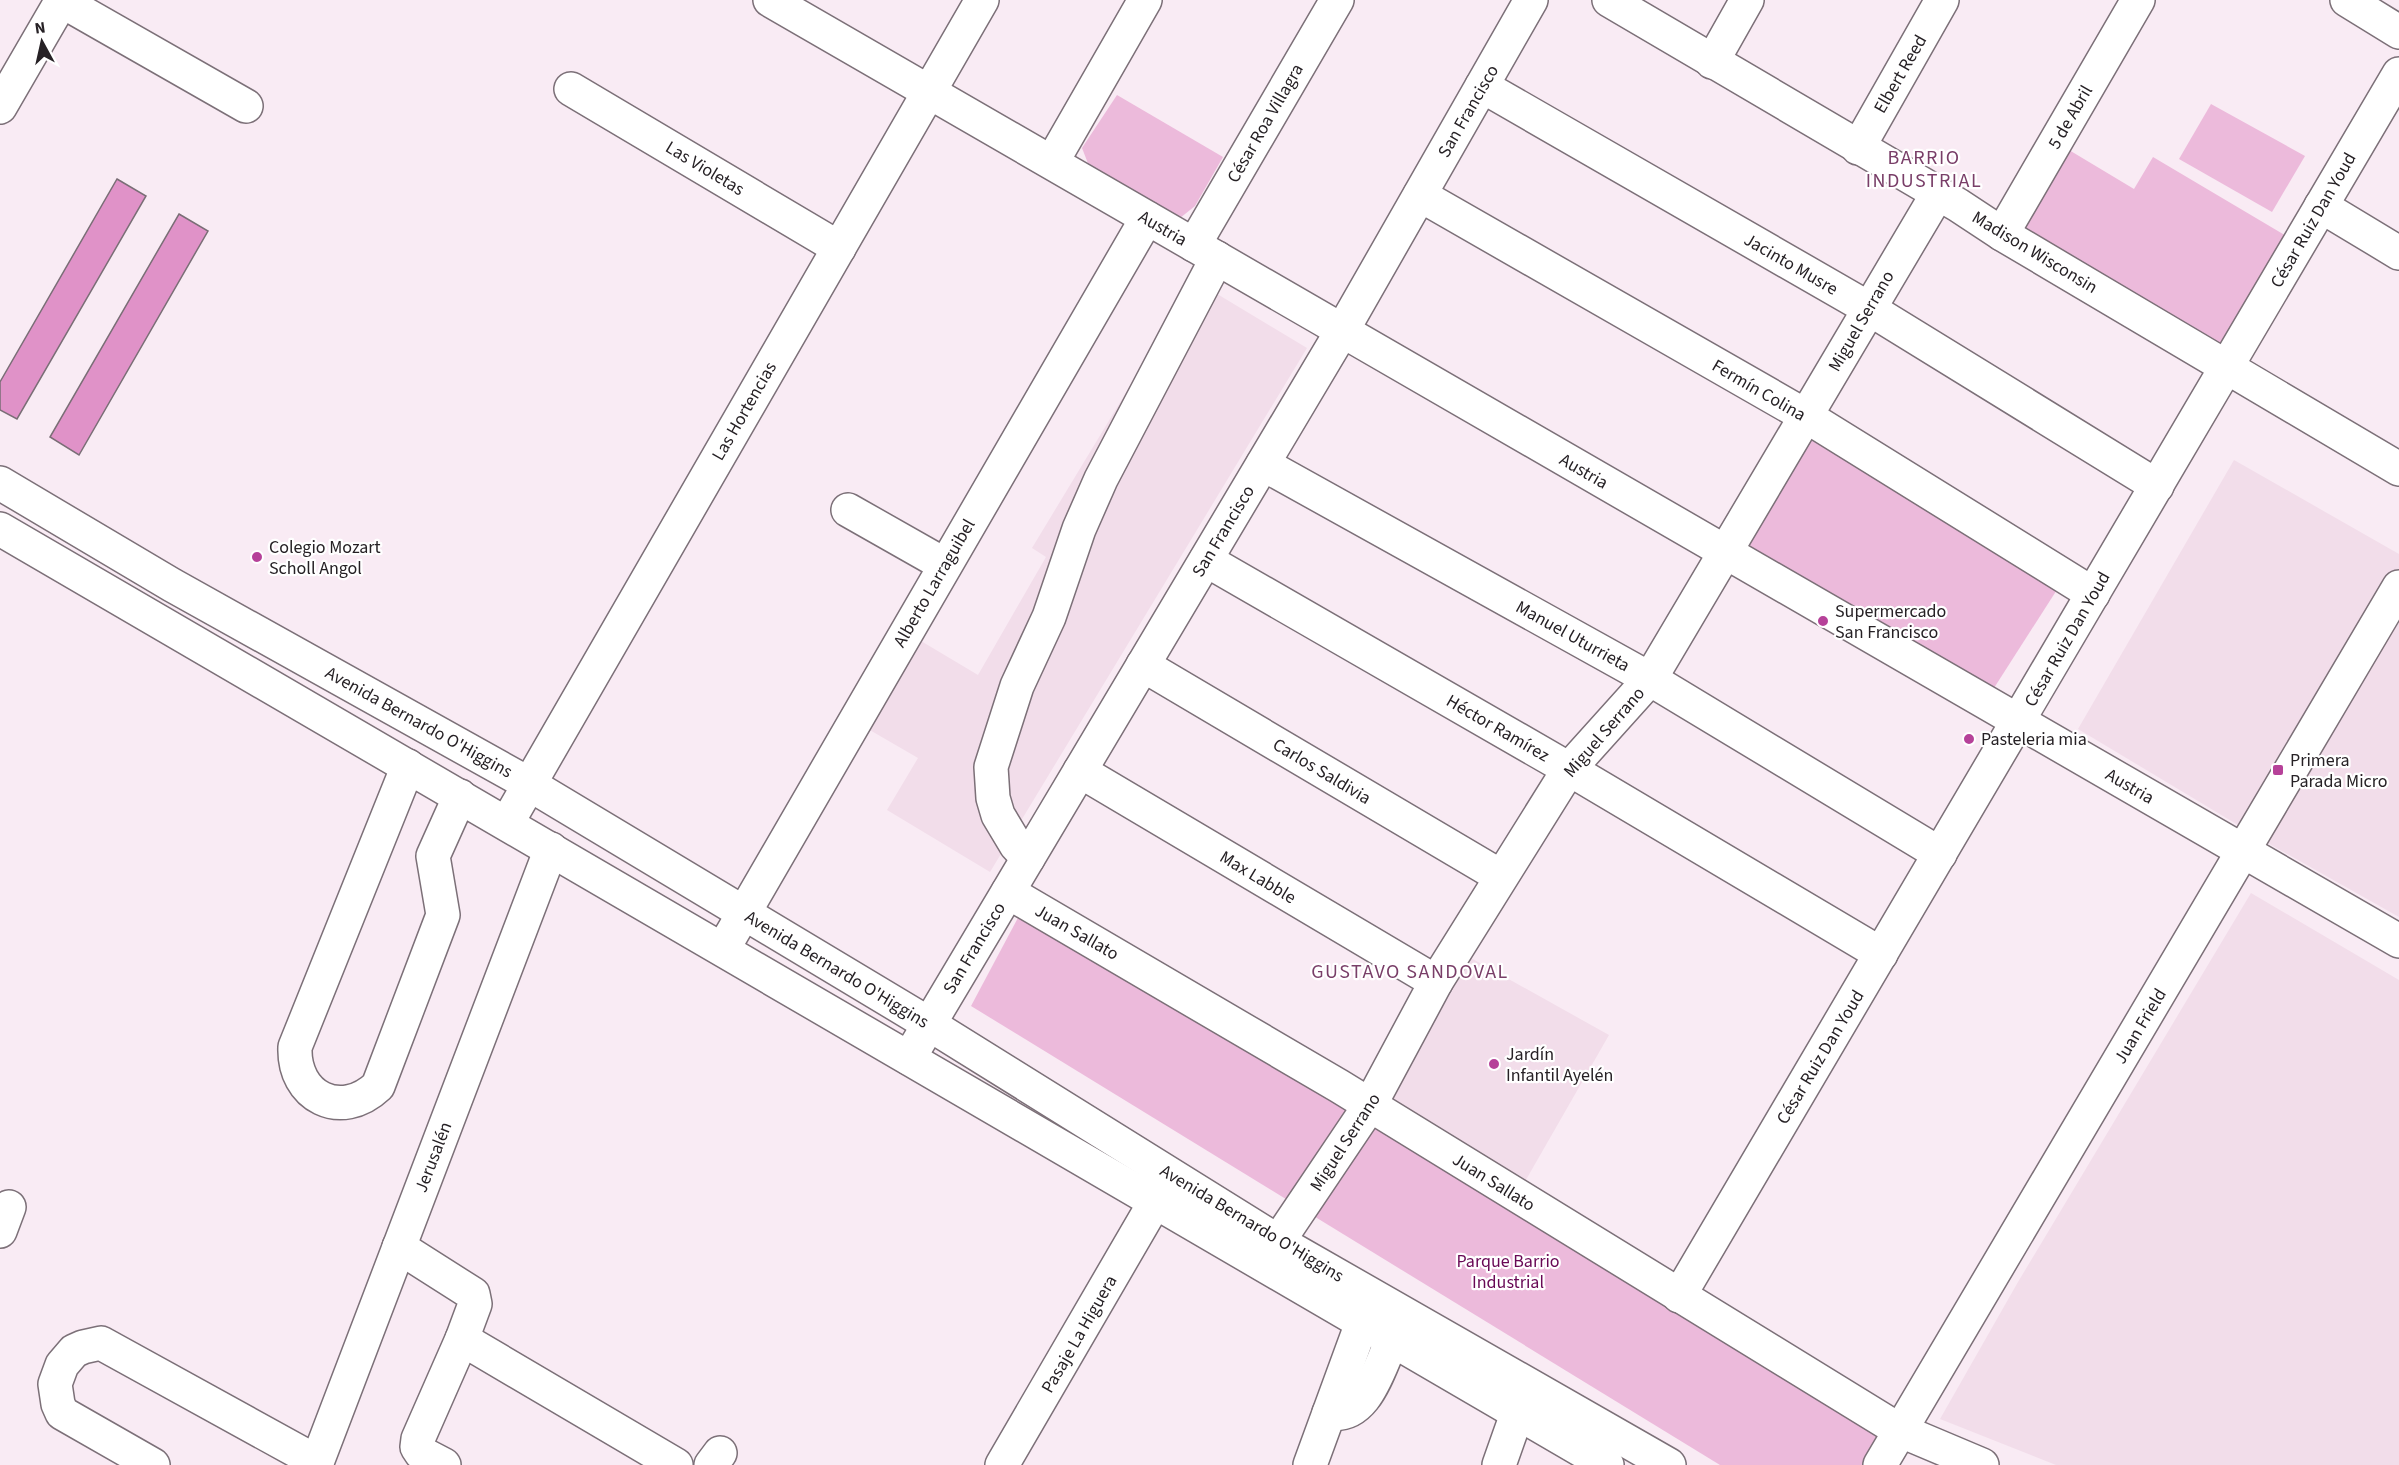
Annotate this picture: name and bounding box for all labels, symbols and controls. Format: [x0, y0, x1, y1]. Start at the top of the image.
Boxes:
north arrow [12, 12, 72, 72]
text: N [33, 17, 47, 40]
street label: Elbert Reed [1868, 30, 1933, 118]
street label: César Roa Villagra [1221, 59, 1310, 187]
street label: San Francisco [1432, 60, 1505, 162]
street label: 5 de Abril [2042, 81, 2099, 154]
street label: Las Violetas [661, 135, 749, 202]
district label: BARRIO INDUSTRIAL [1866, 144, 1982, 195]
street label: César Ruiz Dan Youd [2265, 148, 2362, 292]
street label: Austria [1134, 204, 1192, 252]
street label: Madison Wisconsin [1967, 205, 2102, 300]
street label: Jacinto Musre [1739, 227, 1842, 301]
street label: Miguel Serrano [1822, 266, 1900, 376]
street label: Fermín Colina [1707, 353, 1810, 427]
street label: Las Hortencias [706, 357, 783, 465]
street label: Austria [1555, 447, 1613, 495]
street label: San Francisco [1186, 481, 1261, 582]
street label: Alberto Larraguibel [888, 514, 981, 652]
place label: Colegio Mozart Scholl Angol [269, 535, 381, 581]
marker: Colegio Mozart Scholl Angol [250, 550, 264, 564]
street label: César Ruiz Dan Youd [2019, 567, 2116, 711]
street label: Manuel Uturrieta [1511, 595, 1634, 678]
place label: Supermercado San Francisco [1835, 599, 1946, 645]
marker: Supermercado San Francisco [1816, 614, 1830, 628]
street label: Avenida Bernardo O'Higgins [321, 660, 517, 784]
street label: Miguel Serrano [1558, 682, 1651, 783]
street label: Héctor Ramírez [1442, 689, 1554, 768]
place label: Pasteleria mia [1981, 727, 2087, 752]
street label: Carlos Saldivia [1268, 732, 1376, 811]
marker: Pasteleria mia [1962, 732, 1976, 746]
place label: Primera Parada Micro [2290, 748, 2388, 794]
street label: Austria [2101, 762, 2159, 810]
marker: Primera Parada Micro [2271, 763, 2285, 777]
street label: Max Labble [1215, 845, 1301, 910]
street label: San Francisco [937, 898, 1012, 999]
street label: Juan Sallato [1030, 898, 1123, 967]
street label: Avenida Bernardo O'Higgins [740, 905, 933, 1034]
district label: GUSTAVO SANDOVAL [1311, 958, 1509, 986]
street label: Juan Frield [2108, 984, 2173, 1069]
street label: César Ruiz Dan Youd [1770, 986, 1870, 1129]
place label: Jardín Infantil Ayelén [1506, 1042, 1613, 1088]
marker: Jardín Infantil Ayelén [1487, 1057, 1501, 1071]
street label: Miguel Serrano [1304, 1088, 1387, 1196]
street label: Jerusalén [409, 1118, 458, 1196]
street label: Juan Sallato [1448, 1147, 1540, 1218]
street label: Avenida Bernardo O'Higgins [1155, 1159, 1348, 1288]
park label: Parque Barrio Industrial [1456, 1249, 1560, 1295]
street label: Pasaje La Higuera [1036, 1271, 1123, 1398]

